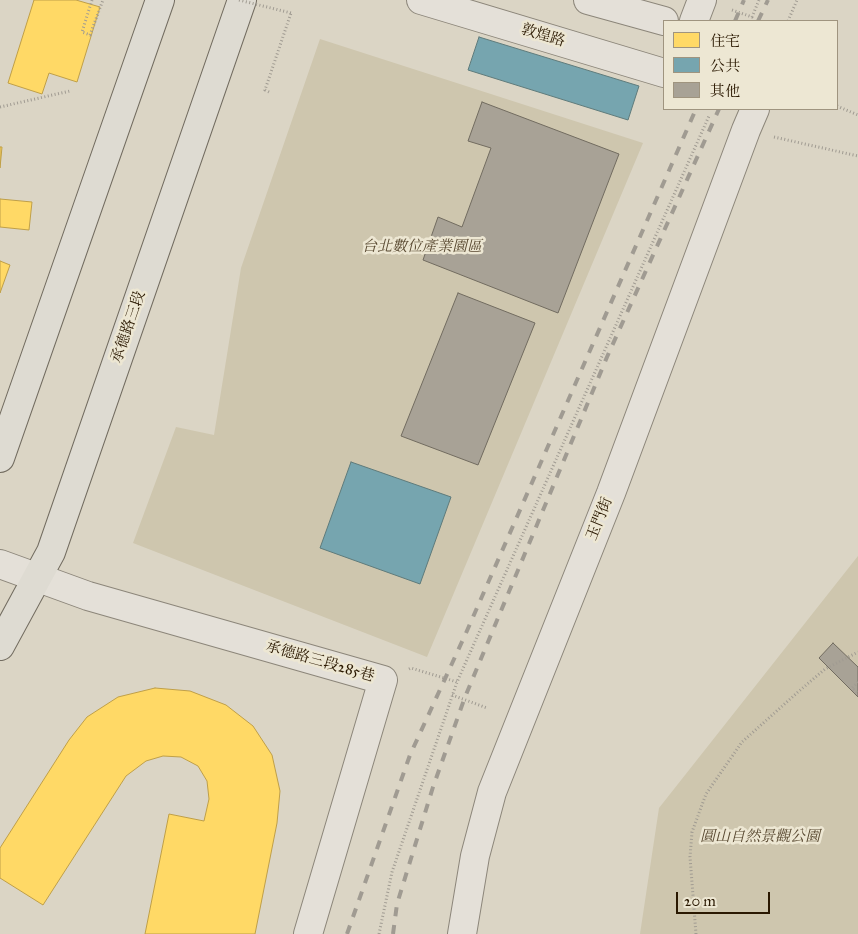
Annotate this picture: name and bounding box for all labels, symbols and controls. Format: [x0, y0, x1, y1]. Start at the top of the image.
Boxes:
legend [663, 20, 838, 110]
street label: 敦煌路 [519, 21, 567, 51]
text: 住宅 [710, 32, 740, 50]
text: 公共 [710, 57, 740, 75]
text: 其他 [710, 82, 740, 100]
park label: 台北數位產業園區 [362, 238, 482, 256]
street label: 承德路三段 [108, 289, 150, 365]
street label: 玉門街 [583, 495, 617, 543]
street label: 承德路三段285巷 [264, 638, 376, 686]
park label: 圓山自然景觀公園 [700, 828, 820, 846]
scale bar [678, 882, 772, 914]
text: 20 m [684, 892, 716, 910]

